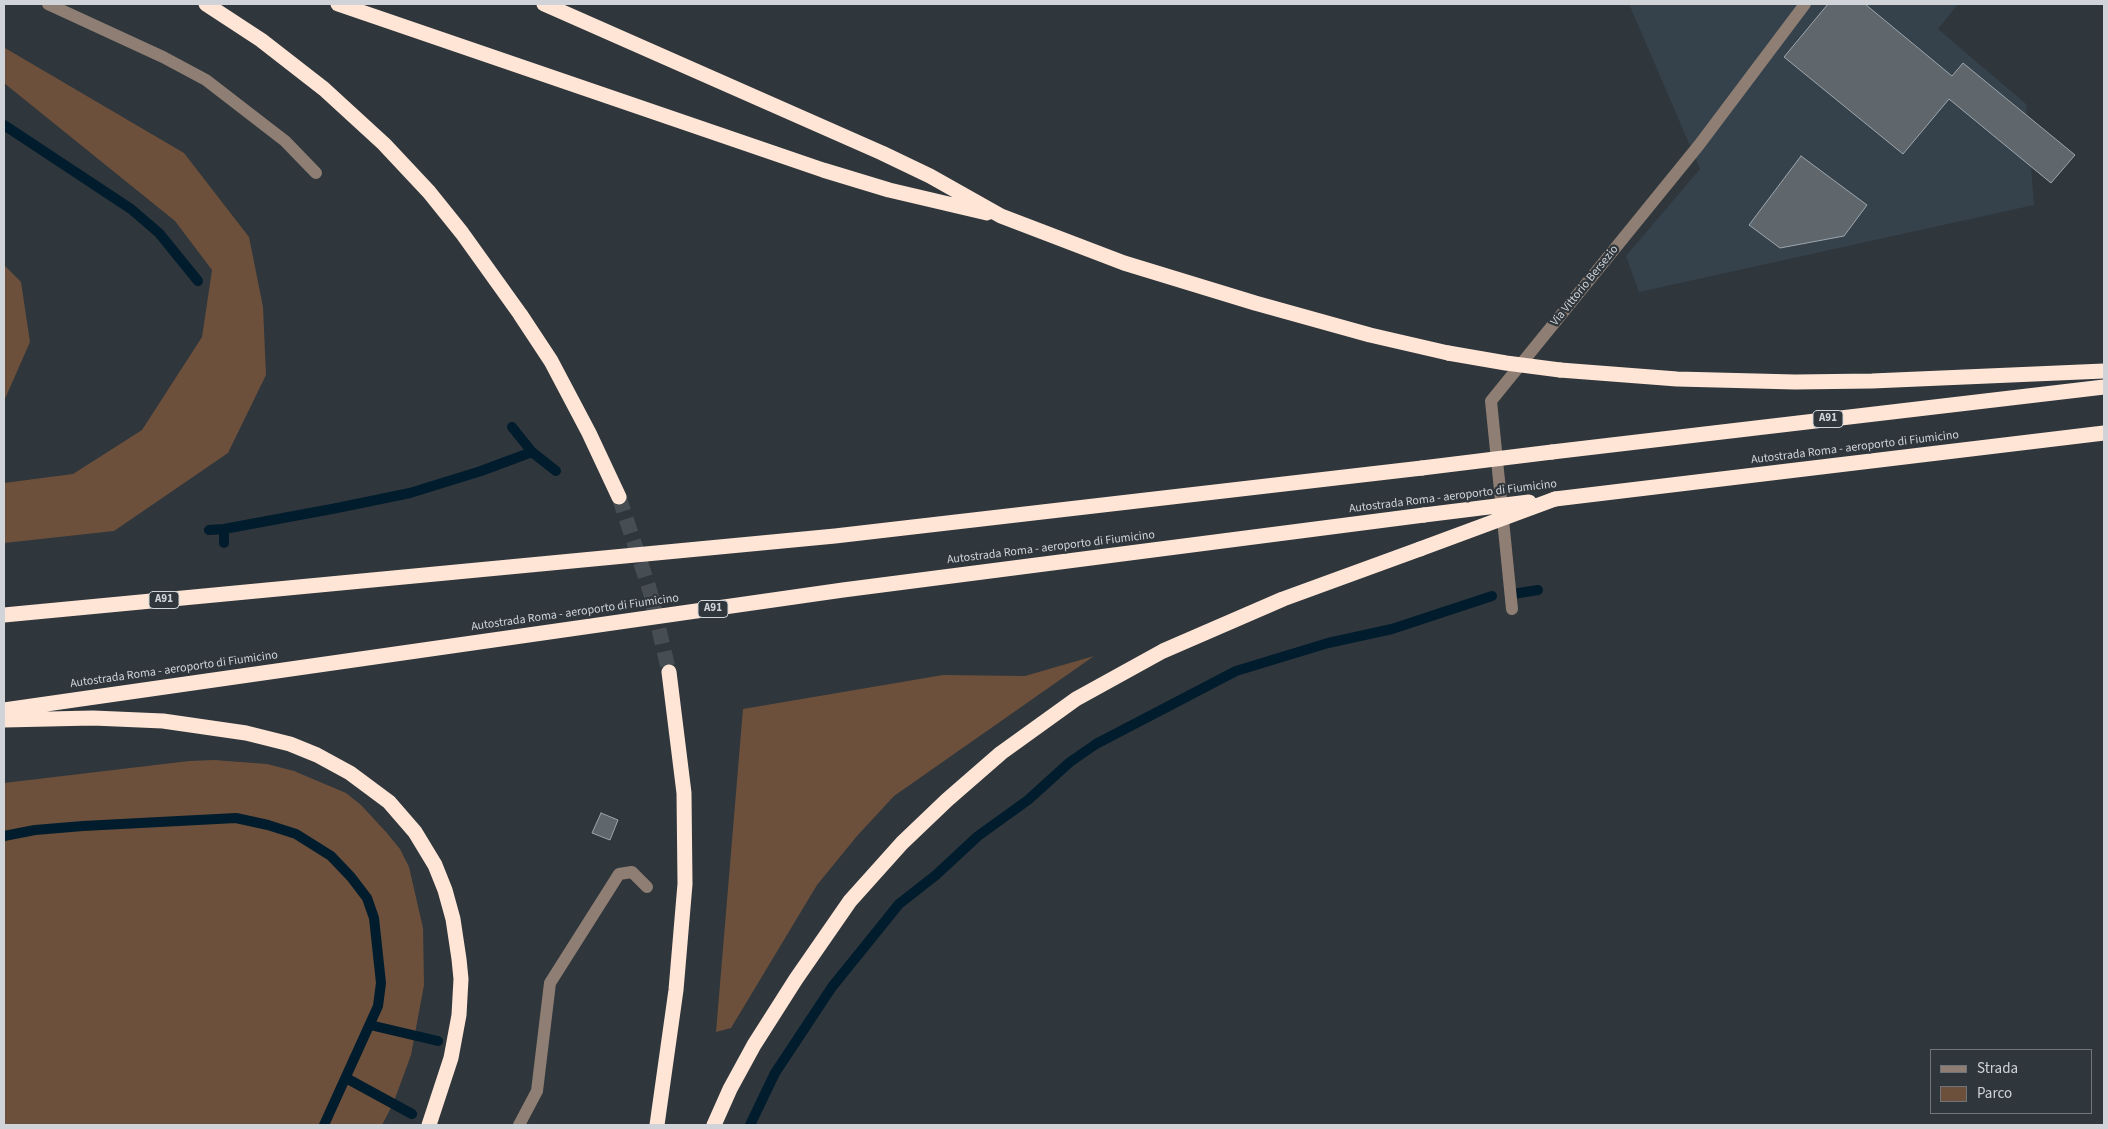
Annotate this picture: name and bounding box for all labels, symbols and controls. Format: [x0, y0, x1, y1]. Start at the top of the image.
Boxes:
street label: Via Vittorio Bersezio [1548, 243, 1622, 329]
road number: A91 [1813, 410, 1843, 428]
street label: Autostrada Roma - aeroporto di Fiumicino [1750, 428, 1960, 468]
street label: Autostrada Roma - aeroporto di Fiumicino [1348, 477, 1558, 517]
street label: Autostrada Roma - aeroporto di Fiumicino [946, 528, 1156, 568]
street label: Autostrada Roma - aeroporto di Fiumicino [470, 591, 680, 635]
road number: A91 [149, 592, 179, 608]
road number: A91 [698, 600, 728, 618]
street label: Autostrada Roma - aeroporto di Fiumicino [69, 648, 279, 692]
legend [1930, 1049, 2093, 1114]
text: Strada [1977, 1058, 2018, 1079]
text: Parco [1977, 1083, 2012, 1104]

